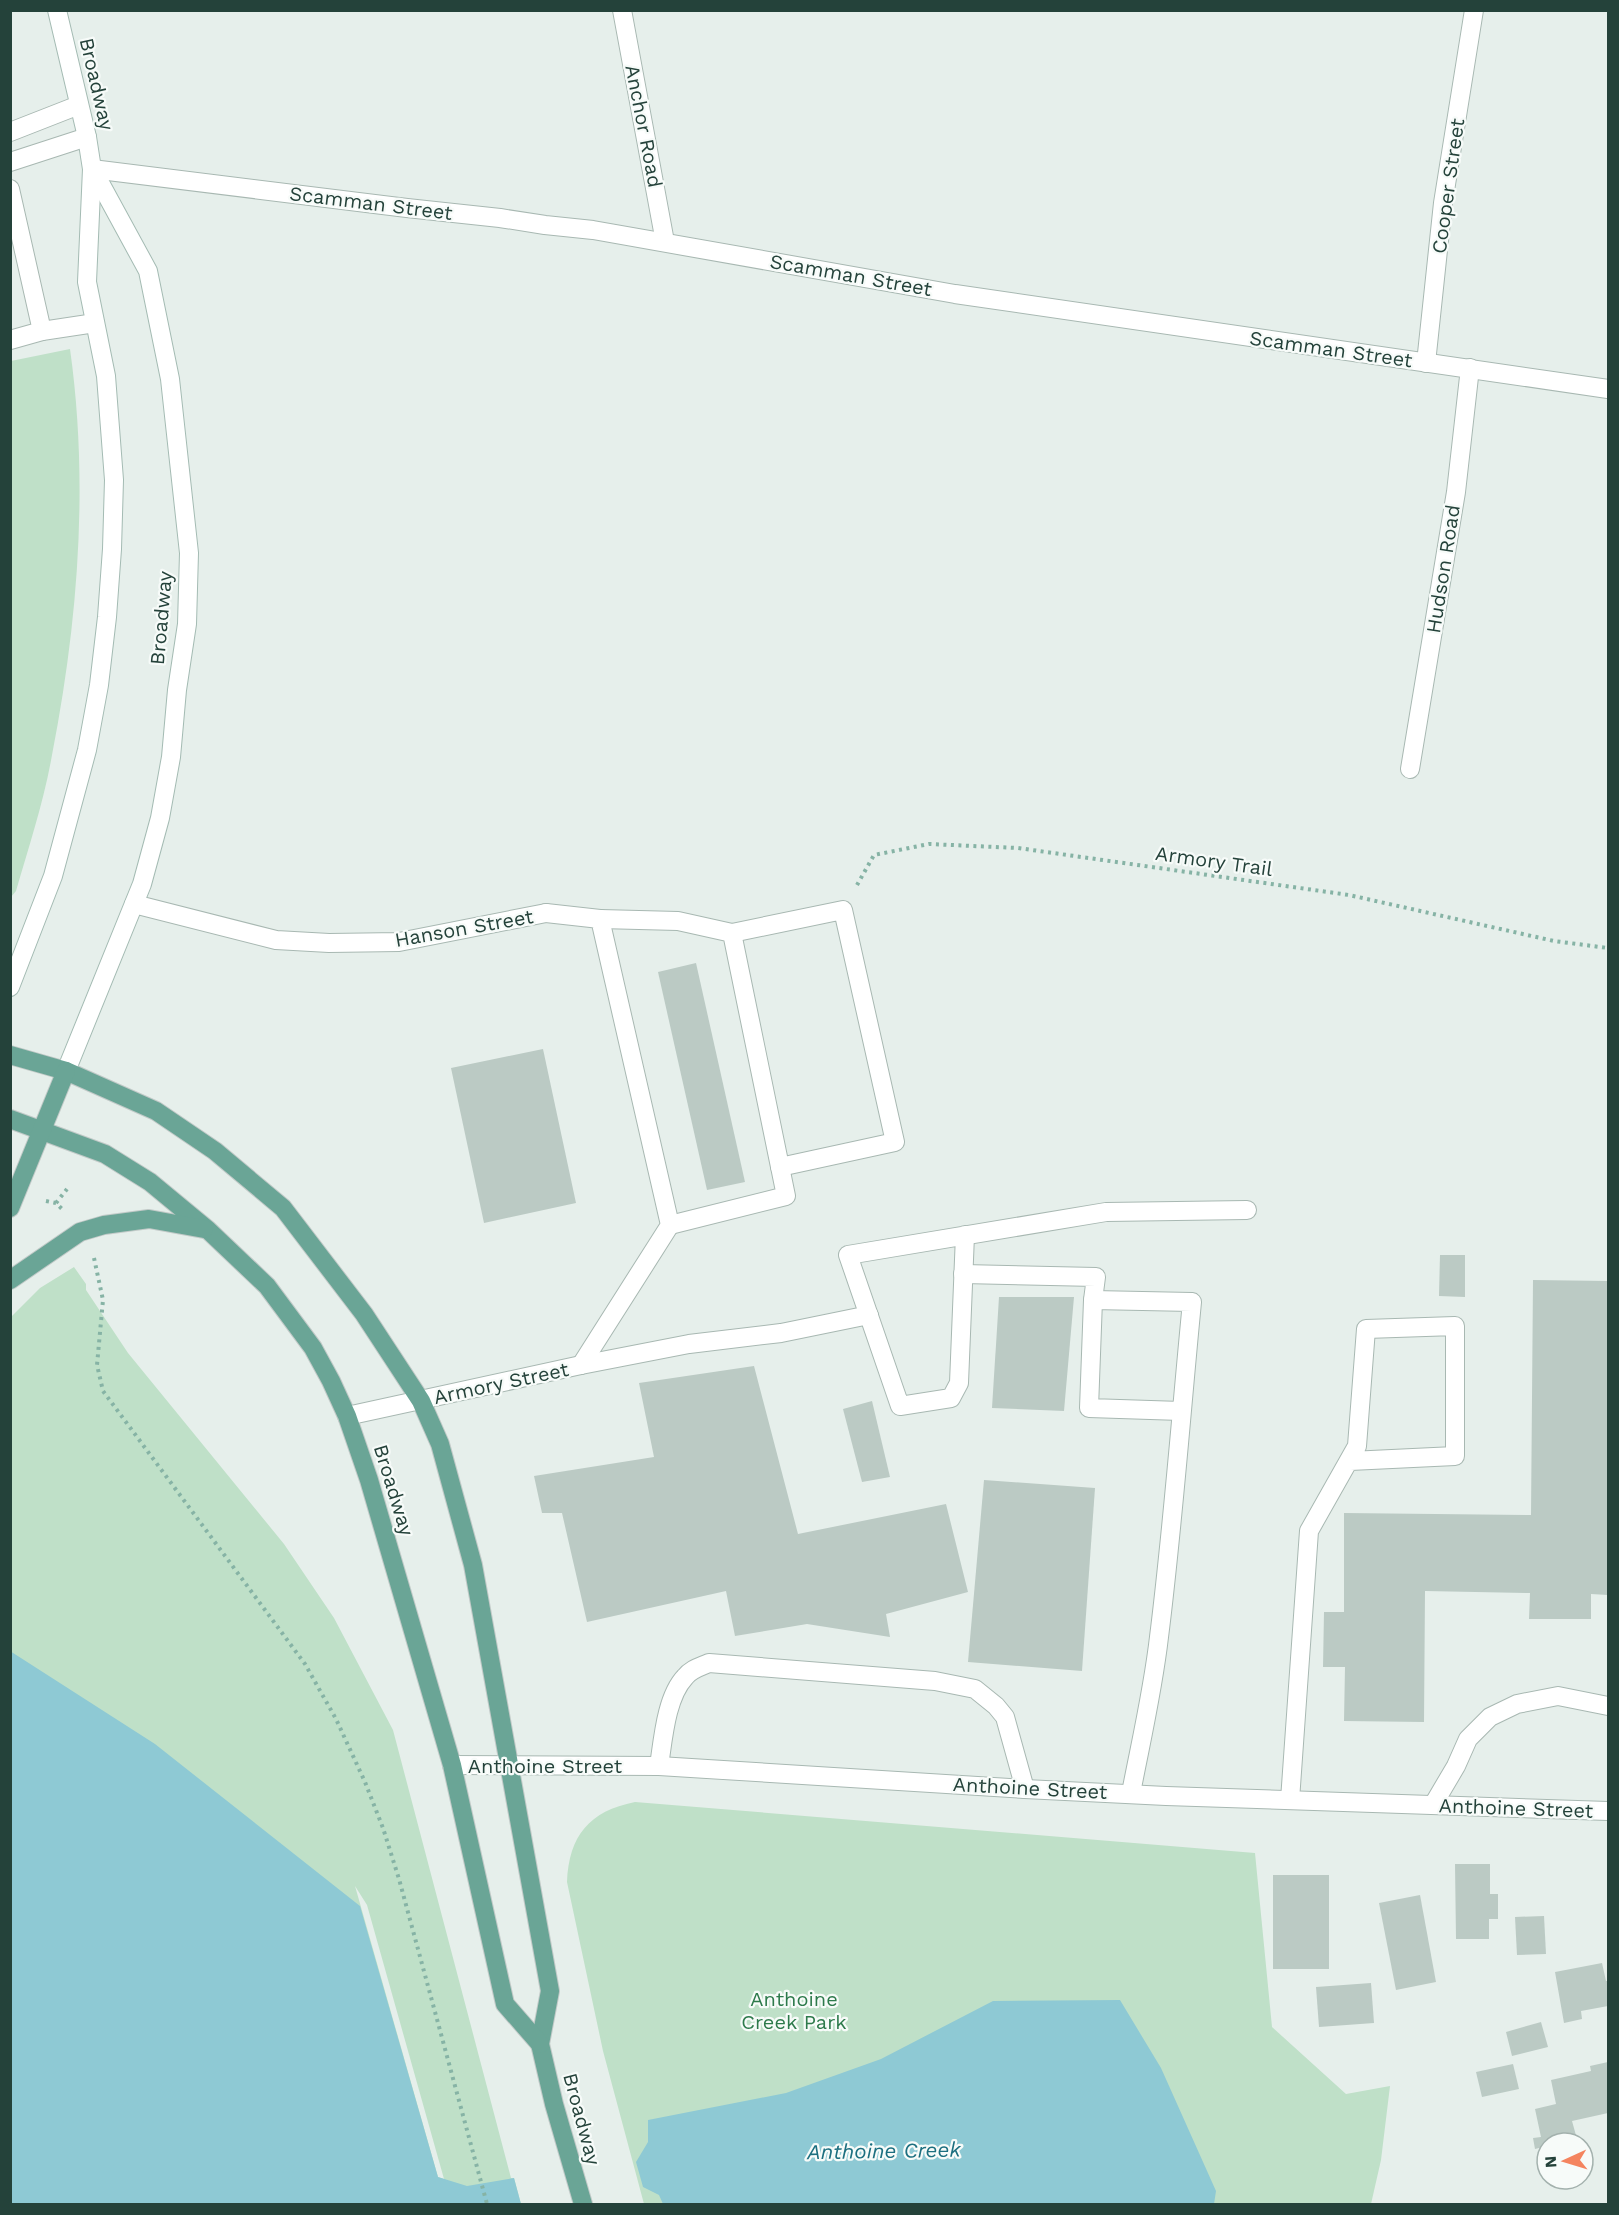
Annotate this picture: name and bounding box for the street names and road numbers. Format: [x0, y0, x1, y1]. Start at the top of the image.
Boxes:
street label: Broadway [75, 35, 119, 133]
street label: Anchor Road [620, 63, 668, 189]
street label: Cooper Street [1427, 116, 1469, 255]
street label: Scamman Street [288, 181, 455, 225]
street label: Scamman Street [768, 249, 935, 301]
street label: Scamman Street [1248, 326, 1415, 372]
street label: Hudson Road [1421, 503, 1465, 635]
street label: Broadway [145, 569, 177, 666]
street label: Armory Trail [1154, 841, 1274, 881]
street label: Hanson Street [393, 904, 536, 952]
street label: Armory Street [431, 1357, 571, 1409]
street label: Broadway [369, 1441, 419, 1539]
street label: Anthoine Street [468, 1754, 623, 1778]
street label: Anthoine Street [952, 1772, 1108, 1804]
street label: Anthoine Street [1438, 1793, 1594, 1823]
street label: Broadway [558, 2070, 606, 2168]

